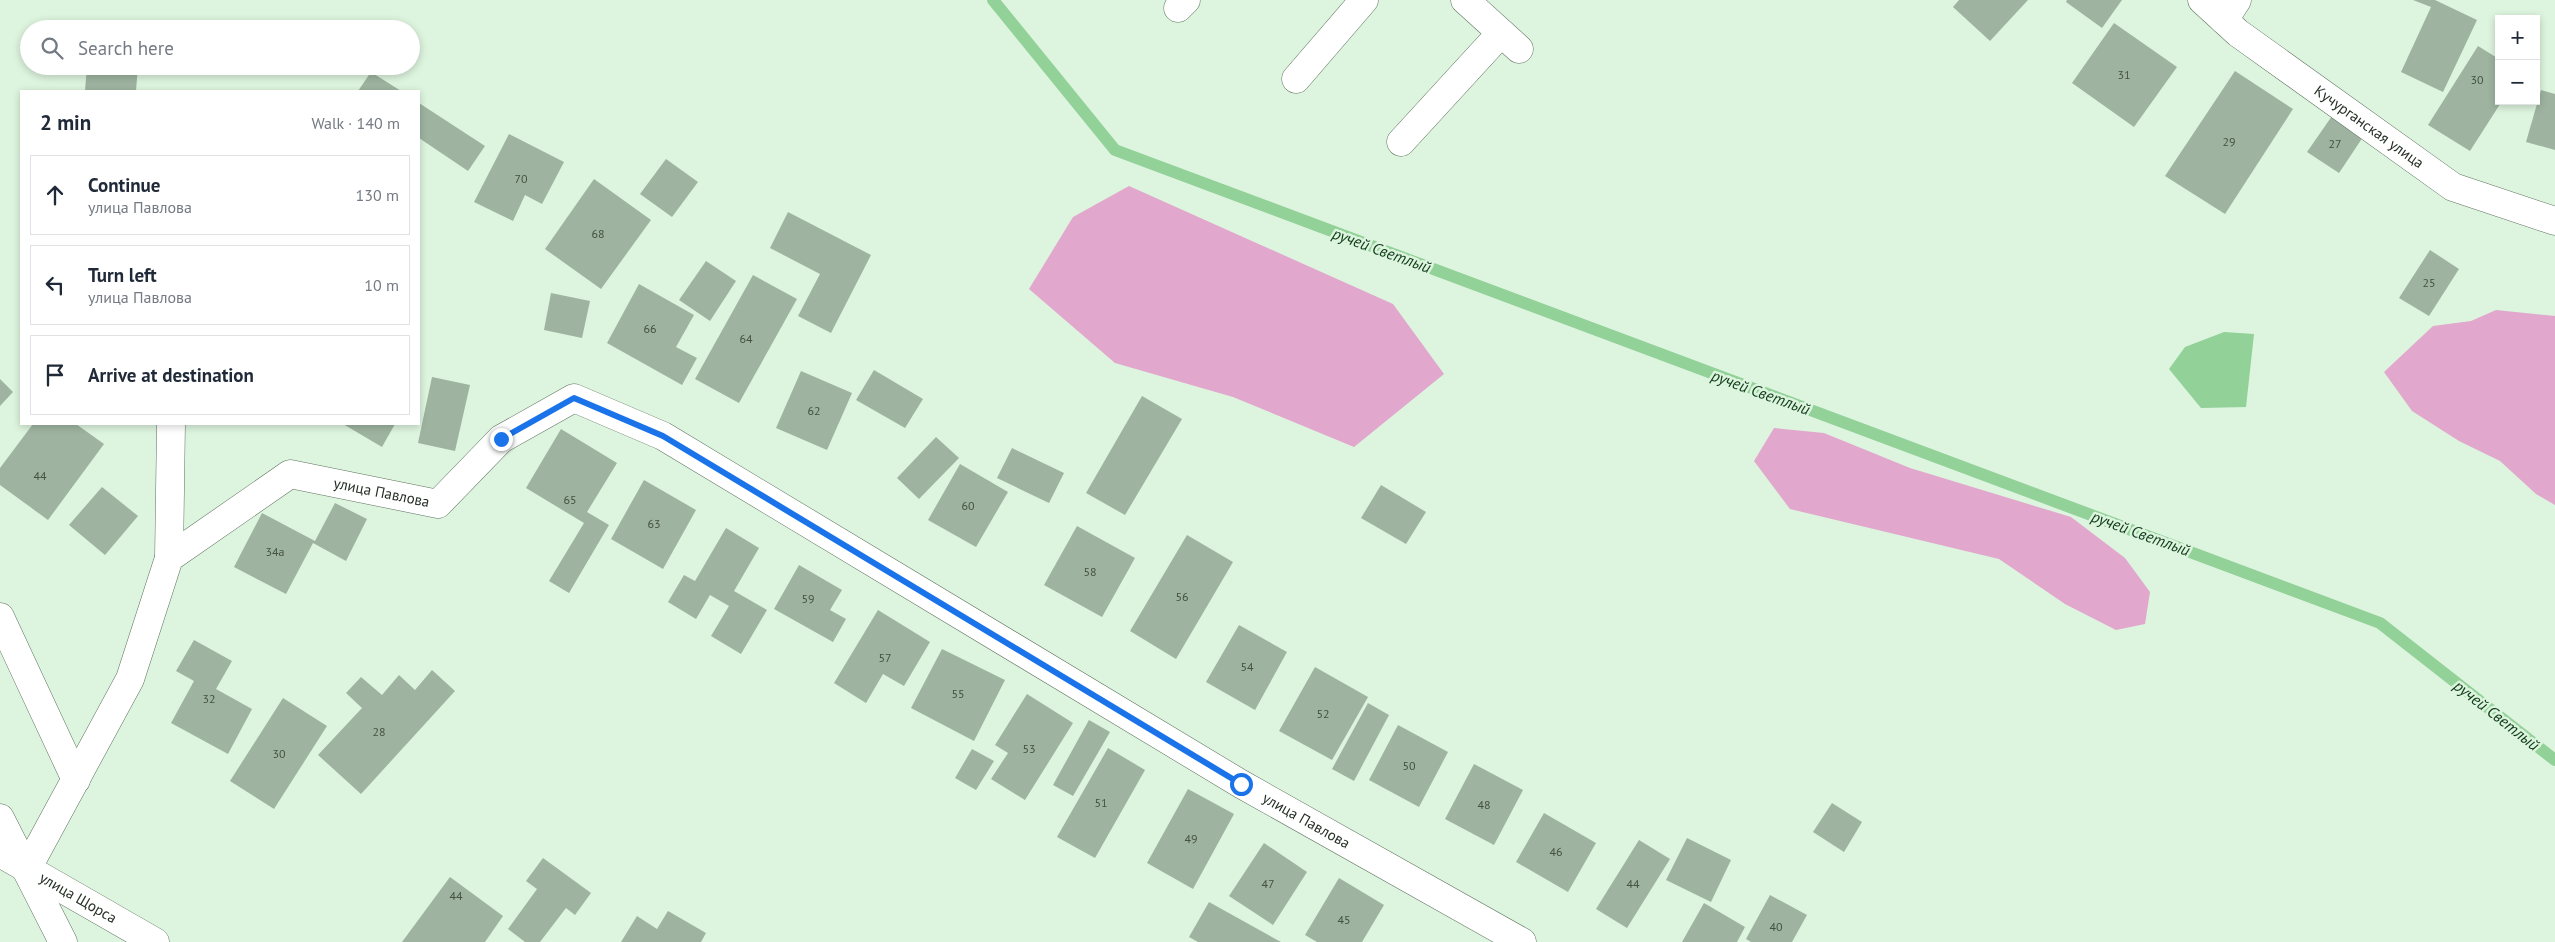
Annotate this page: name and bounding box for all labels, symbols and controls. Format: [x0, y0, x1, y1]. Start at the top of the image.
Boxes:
map controls [2495, 15, 2540, 105]
button: + [2495, 15, 2540, 60]
search box [20, 20, 420, 75]
icon: search [38, 34, 66, 62]
text: Search here [78, 36, 174, 60]
button: − [2495, 60, 2540, 105]
house number: 31 [2117, 67, 2131, 82]
house number: 30 [2470, 72, 2484, 87]
street label: Кучурганская улица [2311, 81, 2428, 172]
text: 2 min [40, 109, 91, 136]
text: Walk · 140 m [311, 113, 400, 133]
house number: 29 [2222, 134, 2236, 149]
house number: 27 [2328, 136, 2342, 151]
house number: 70 [514, 171, 528, 186]
text: Continue [88, 173, 160, 197]
icon: ahead [41, 181, 69, 209]
text: 130 m [356, 185, 399, 205]
text: улица Павлова [88, 197, 192, 217]
water label: ручей Светлый [1329, 223, 1434, 277]
house number: 68 [591, 226, 605, 241]
text: Turn left [88, 263, 157, 287]
icon: left [41, 271, 69, 299]
text: 10 m [364, 275, 399, 295]
house number: 25 [2422, 275, 2436, 290]
text: улица Павлова [88, 287, 192, 307]
house number: 66 [643, 321, 657, 336]
house number: 64 [739, 331, 753, 346]
icon: arrive [41, 361, 69, 389]
text: Arrive at destination [88, 363, 254, 387]
water label: ручей Светлый [1708, 365, 1813, 419]
house number: 62 [807, 403, 821, 418]
route end [490, 428, 513, 451]
house number: 44 [33, 468, 47, 483]
street label: улица Павлова [332, 473, 431, 511]
house number: 65 [563, 492, 577, 507]
house number: 60 [961, 498, 975, 513]
water label: ручей Светлый [2088, 506, 2193, 560]
house number: 63 [647, 516, 661, 531]
house number: 34а [265, 544, 285, 559]
house number: 58 [1083, 564, 1097, 579]
house number: 56 [1175, 589, 1189, 604]
house number: 59 [801, 591, 815, 606]
house number: 57 [878, 650, 892, 665]
house number: 54 [1240, 659, 1254, 674]
water label: ручей Светлый [2449, 675, 2544, 755]
house number: 55 [951, 686, 965, 701]
house number: 32 [202, 691, 216, 706]
house number: 52 [1316, 706, 1330, 721]
house number: 28 [372, 724, 386, 739]
house number: 53 [1022, 741, 1036, 756]
house number: 30 [272, 746, 286, 761]
house number: 50 [1402, 758, 1416, 773]
route start [1230, 773, 1253, 796]
street label: улица Павлова [1259, 788, 1354, 852]
house number: 51 [1094, 795, 1108, 810]
house number: 48 [1477, 797, 1491, 812]
house number: 49 [1184, 831, 1198, 846]
house number: 46 [1549, 844, 1563, 859]
street label: улица Щорса [36, 868, 120, 927]
house number: 47 [1261, 876, 1275, 891]
house number: 44 [1626, 876, 1640, 891]
house number: 44 [449, 888, 463, 903]
house number: 45 [1337, 912, 1351, 927]
house number: 40 [1769, 919, 1783, 934]

